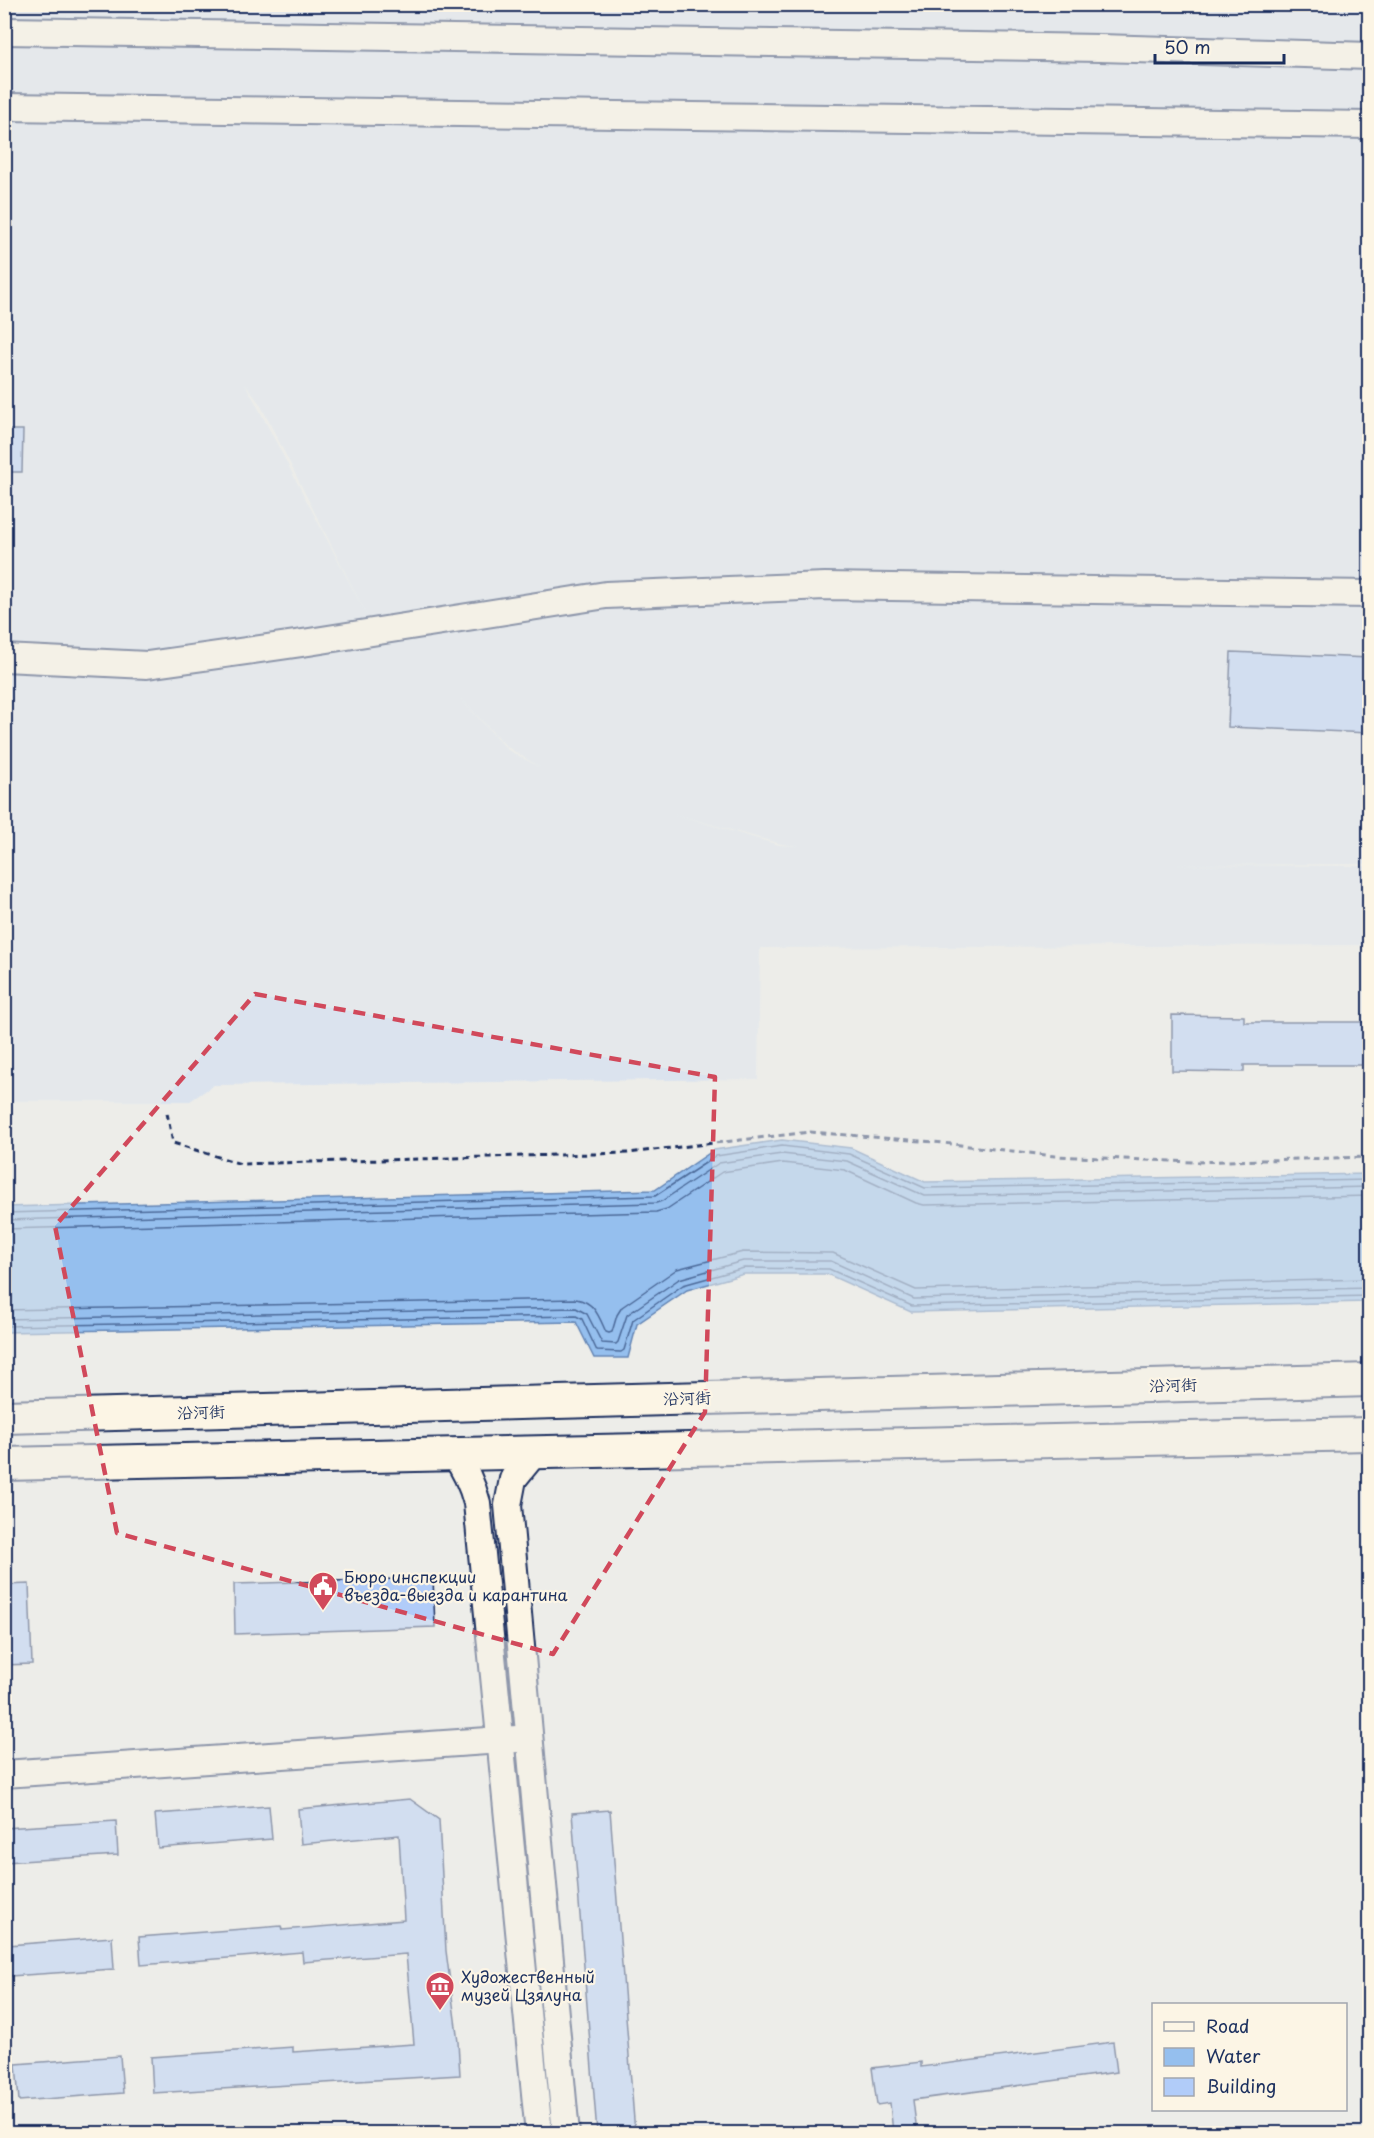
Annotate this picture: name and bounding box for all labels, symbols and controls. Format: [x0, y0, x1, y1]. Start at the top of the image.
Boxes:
scale bar [1155, 27, 1284, 65]
text: 50 m [1164, 33, 1211, 60]
street label: 沿河街 [1149, 1371, 1197, 1397]
street label: 沿河街 [663, 1384, 711, 1410]
street label: 沿河街 [177, 1398, 225, 1424]
place label: Бюро инспекции въезда-выезда и карантина [344, 1564, 568, 1606]
public building icon: Бюро инспекции въезда-выезда и карантина [307, 1570, 339, 1612]
place label: Художественный музей Цзялуна [461, 1964, 595, 2006]
museum icon: Художественный музей Цзялуна [424, 1970, 456, 2012]
legend [1152, 2003, 1347, 2111]
text: Road [1206, 2012, 1250, 2039]
text: Water [1206, 2042, 1261, 2069]
text: Building [1206, 2072, 1276, 2099]

